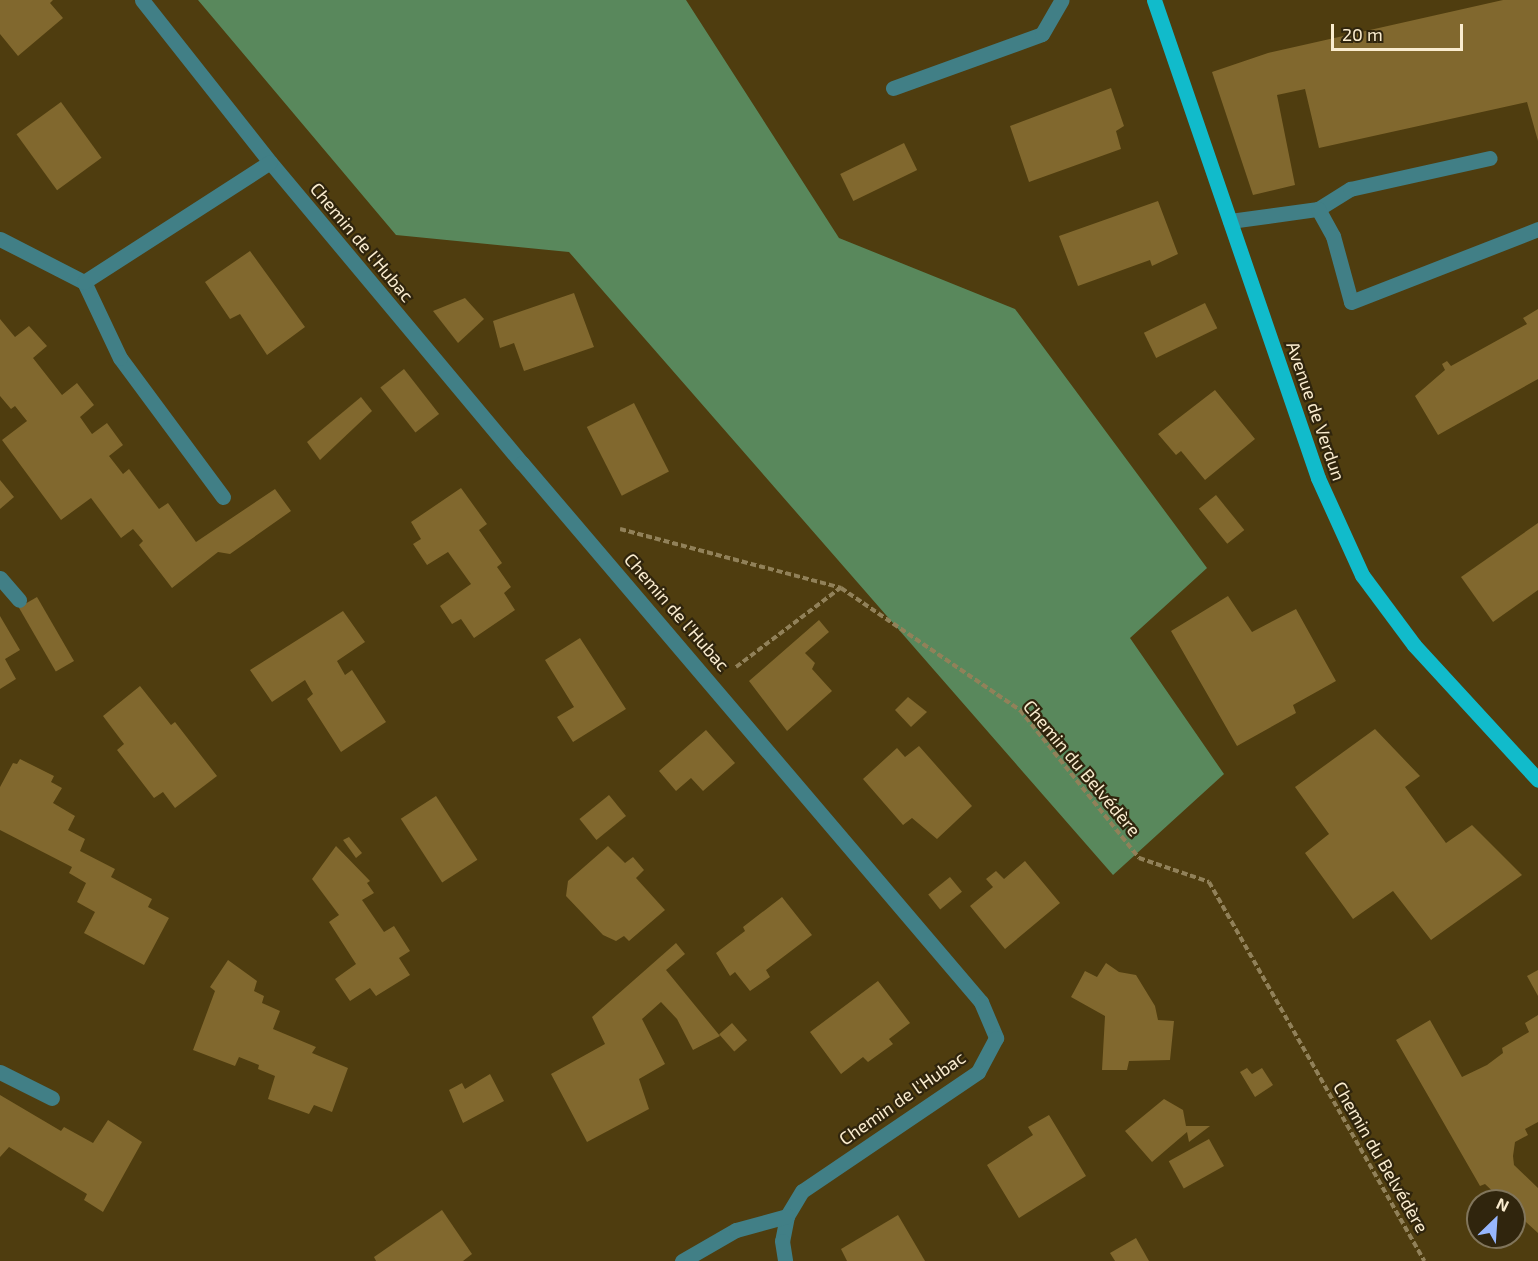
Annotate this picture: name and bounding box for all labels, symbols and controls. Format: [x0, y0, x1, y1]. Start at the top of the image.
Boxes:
scale bar [1334, 12, 1466, 50]
text: 20 m [1342, 23, 1383, 45]
street label: Chemin de l'Hubac [306, 178, 418, 306]
street label: Avenue de Verdun [1282, 338, 1350, 484]
street label: Chemin de l'Hubac [620, 549, 734, 675]
street label: Chemin du Belvédère [1019, 695, 1145, 841]
street label: Chemin de l'Hubac [835, 1046, 969, 1150]
street label: Chemin du Belvédère [1329, 1077, 1433, 1237]
north arrow [1466, 1189, 1526, 1249]
text: N [1494, 1193, 1512, 1215]

